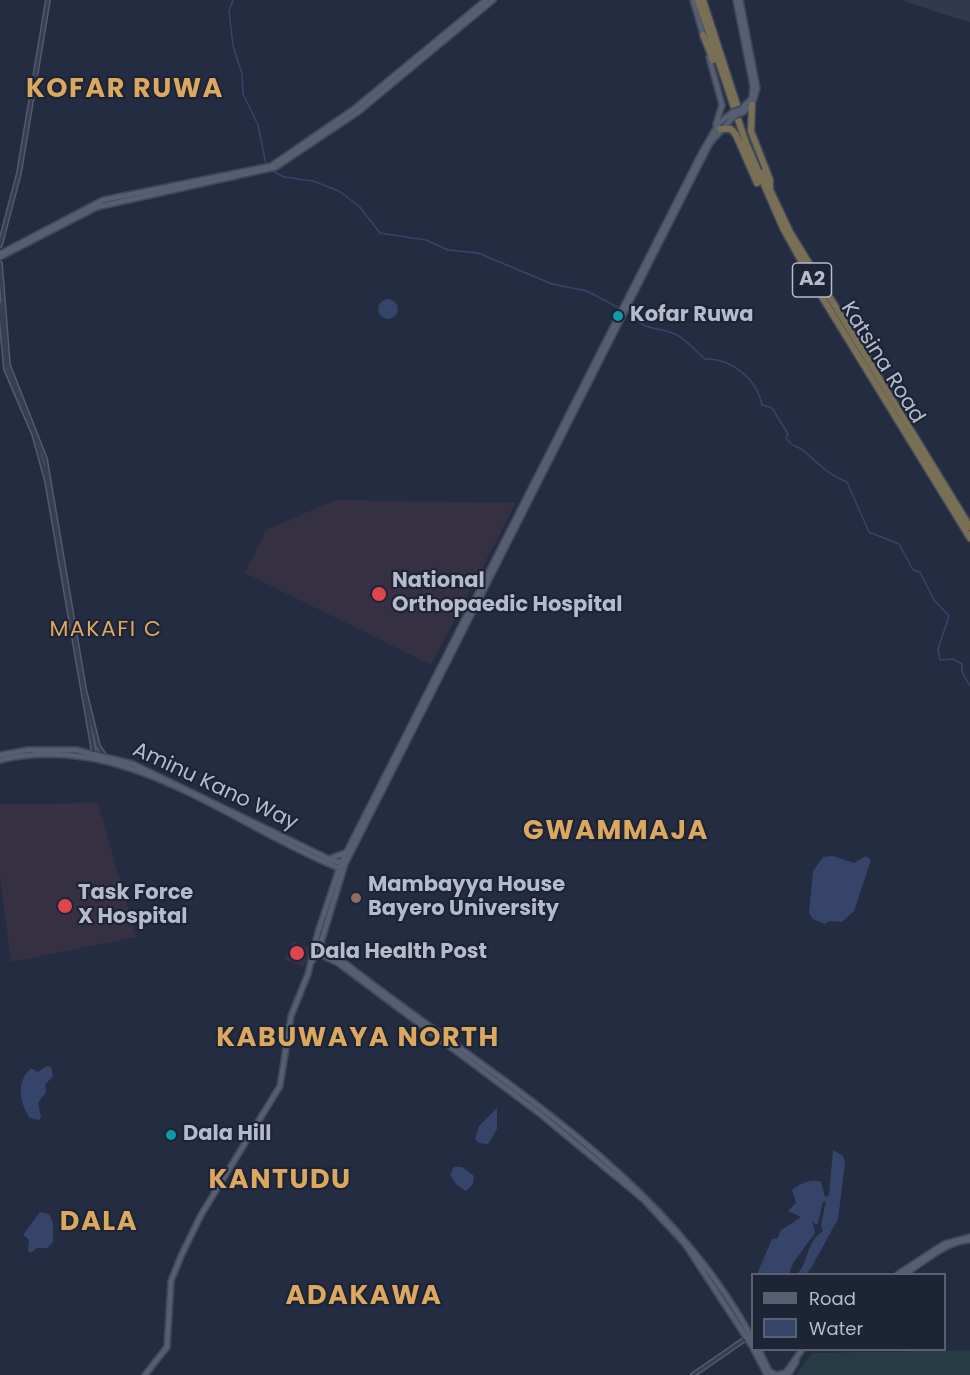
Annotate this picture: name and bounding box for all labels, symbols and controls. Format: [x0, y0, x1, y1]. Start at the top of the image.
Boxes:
district label: KOFAR RUWA [26, 74, 224, 106]
road number: A2 [792, 263, 832, 297]
street label: Katsina Road [835, 298, 929, 428]
place label: Kofar Ruwa [630, 303, 754, 329]
marker: Kofar Ruwa [611, 309, 625, 323]
place label: National Orthopaedic Hospital [392, 569, 622, 619]
marker: National Orthopaedic Hospital [370, 585, 388, 603]
district label: MAKAFI C [49, 617, 163, 643]
street label: Aminu Kano Way [128, 738, 302, 836]
district label: GWAMMAJA [523, 816, 709, 848]
place label: Mambayya House Bayero University [368, 873, 565, 923]
place label: Task Force X Hospital [78, 881, 193, 931]
marker: Mambayya House Bayero University [349, 891, 363, 905]
marker: Task Force X Hospital [56, 897, 74, 915]
place label: Dala Health Post [310, 940, 487, 966]
marker: Dala Health Post [288, 944, 306, 962]
district label: KABUWAYA NORTH [216, 1023, 500, 1055]
place label: Dala Hill [183, 1122, 271, 1148]
marker: Dala Hill [164, 1128, 178, 1142]
district label: KANTUDU [208, 1165, 352, 1197]
district label: DALA [60, 1207, 138, 1239]
legend [751, 1273, 946, 1351]
district label: ADAKAWA [286, 1281, 442, 1313]
text: Road [809, 1286, 856, 1311]
text: Water [809, 1316, 863, 1341]

